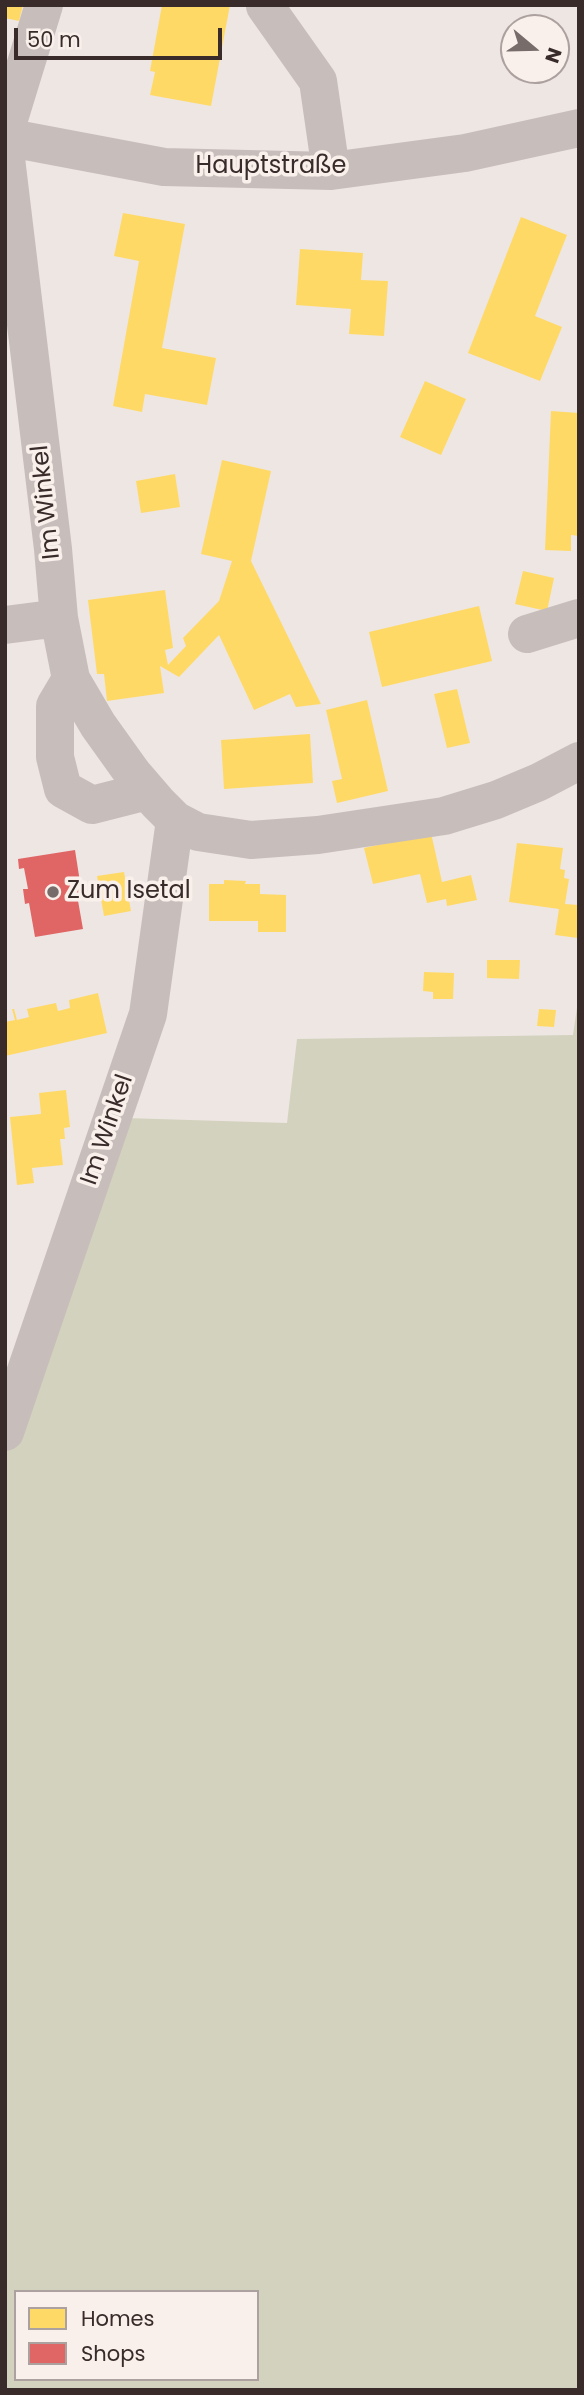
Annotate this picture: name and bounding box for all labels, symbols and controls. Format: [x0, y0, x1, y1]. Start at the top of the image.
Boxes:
scale bar [18, 14, 226, 58]
north arrow [500, 14, 570, 84]
text: 50 m [27, 25, 81, 54]
text: N [538, 44, 569, 66]
street label: Hauptstraße [196, 153, 346, 181]
street label: Im Winkel [27, 443, 67, 561]
place label: Zum Isetal [67, 878, 191, 906]
marker: Zum Isetal [45, 884, 61, 900]
street label: Im Winkel [76, 1071, 140, 1189]
legend [14, 2290, 259, 2381]
text: Homes [81, 2304, 155, 2333]
text: Shops [81, 2339, 145, 2368]

